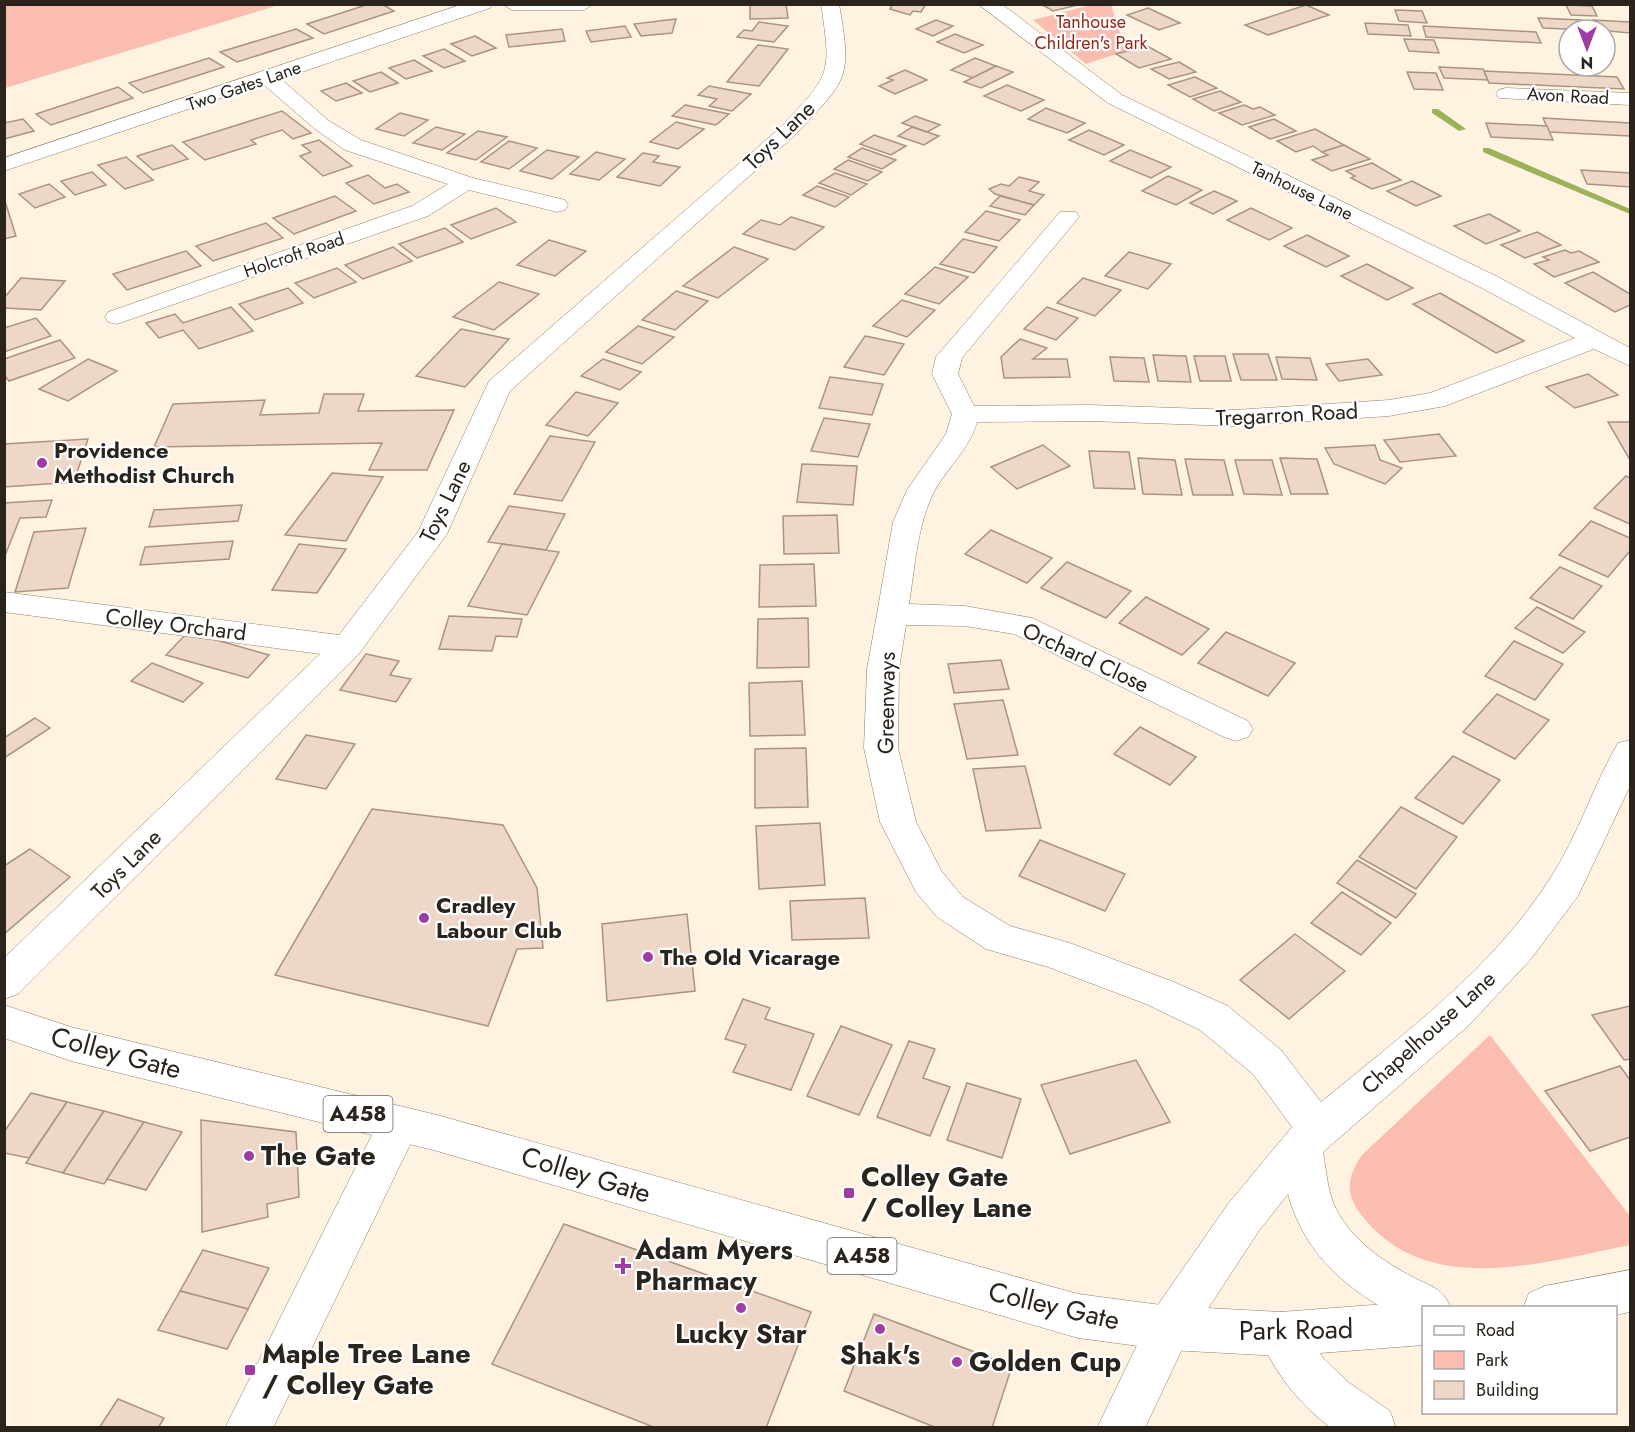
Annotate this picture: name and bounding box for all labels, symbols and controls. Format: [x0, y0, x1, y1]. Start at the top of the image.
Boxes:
park label: Tanhouse Children's Park [1034, 9, 1148, 56]
north arrow [1557, 18, 1617, 78]
text: N [1581, 51, 1593, 74]
street label: Two Gates Lane [183, 54, 305, 118]
street label: Avon Road [1526, 81, 1610, 111]
street label: Toys Lane [736, 93, 822, 177]
street label: Tanhouse Lane [1247, 155, 1357, 227]
street label: Holcroft Road [240, 226, 348, 284]
street label: Tregarron Road [1215, 394, 1359, 434]
place label: Providence Methodist Church [54, 434, 235, 491]
street label: Toys Lane [411, 454, 479, 548]
marker: Providence Methodist Church [35, 456, 49, 470]
street label: Colley Orchard [104, 599, 248, 649]
street label: Orchard Close [1017, 614, 1155, 700]
street label: Greenways [869, 651, 903, 754]
street label: Toys Lane [83, 821, 169, 907]
place label: Cradley Labour Club [436, 889, 562, 946]
marker: Cradley Labour Club [417, 911, 431, 925]
place label: The Old Vicarage [660, 941, 840, 973]
marker: The Old Vicarage [641, 950, 655, 964]
street label: Chapelhouse Lane [1354, 963, 1502, 1101]
street label: Colley Gate [47, 1016, 186, 1089]
road number: A458 [324, 1096, 392, 1132]
place label: The Gate [261, 1136, 376, 1175]
street label: Colley Gate [517, 1136, 656, 1213]
marker: The Gate [242, 1149, 256, 1163]
place label: Colley Gate / Colley Lane [861, 1157, 1032, 1227]
marker: Colley Gate / Colley Lane [842, 1186, 856, 1200]
place label: Adam Myers Pharmacy [634, 1230, 793, 1300]
road number: A458 [828, 1238, 896, 1274]
marker: Adam Myers Pharmacy [616, 1259, 630, 1273]
street label: Colley Gate [985, 1272, 1124, 1340]
marker: Lucky Star [734, 1301, 748, 1315]
legend [1422, 1306, 1617, 1414]
street label: Park Road [1238, 1309, 1354, 1350]
place label: Lucky Star [675, 1314, 807, 1353]
text: Road [1476, 1317, 1515, 1343]
marker: Shak's [873, 1322, 887, 1336]
place label: Maple Tree Lane / Colley Gate [262, 1334, 471, 1404]
place label: Shak's [840, 1335, 920, 1374]
place label: Golden Cup [969, 1342, 1121, 1381]
text: Park [1476, 1347, 1508, 1373]
marker: Golden Cup [950, 1355, 964, 1369]
marker: Maple Tree Lane / Colley Gate [243, 1363, 257, 1377]
text: Building [1476, 1377, 1539, 1403]

